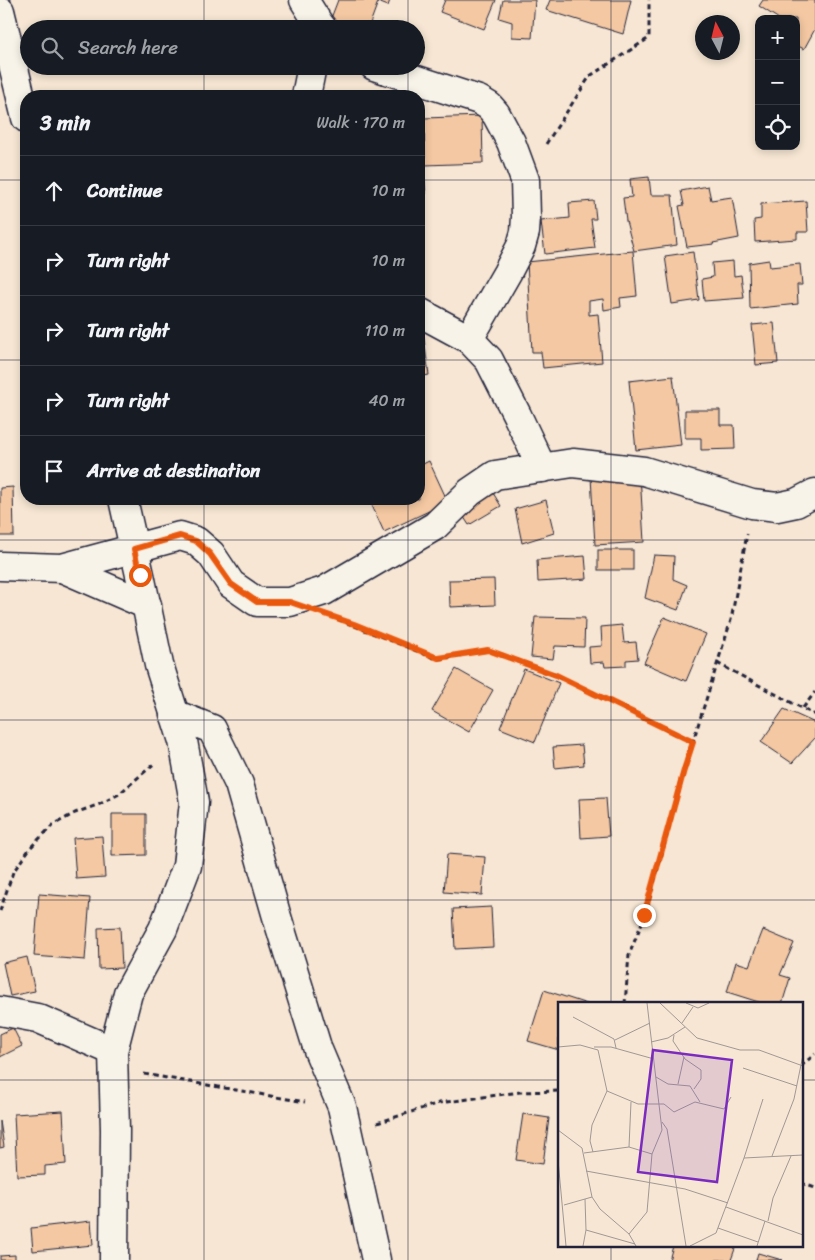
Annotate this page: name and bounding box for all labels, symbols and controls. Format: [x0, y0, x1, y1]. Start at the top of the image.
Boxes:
north arrow [695, 15, 740, 60]
map controls [755, 15, 800, 150]
button: + [755, 15, 800, 60]
search box [20, 20, 425, 75]
text: Search here [78, 31, 178, 64]
icon: search [38, 34, 66, 62]
button: − [755, 60, 800, 105]
text: 3 min [40, 104, 90, 142]
button: locate [755, 105, 800, 150]
text: Walk · 170 m [316, 108, 405, 137]
text: Continue [87, 174, 163, 207]
text: 10 m [372, 176, 405, 205]
icon: ahead [40, 177, 68, 205]
text: Turn right [87, 244, 169, 277]
text: 10 m [372, 246, 405, 275]
icon: right [40, 247, 68, 275]
text: Turn right [87, 314, 169, 347]
text: 110 m [365, 316, 405, 345]
icon: right [40, 317, 68, 345]
text: Turn right [87, 384, 169, 417]
text: 40 m [368, 386, 405, 415]
icon: right [40, 387, 68, 415]
text: Arrive at destination [87, 454, 260, 487]
icon: arrive [40, 457, 68, 485]
route start [129, 564, 152, 587]
route end [633, 904, 656, 927]
inset map [558, 1002, 802, 1248]

